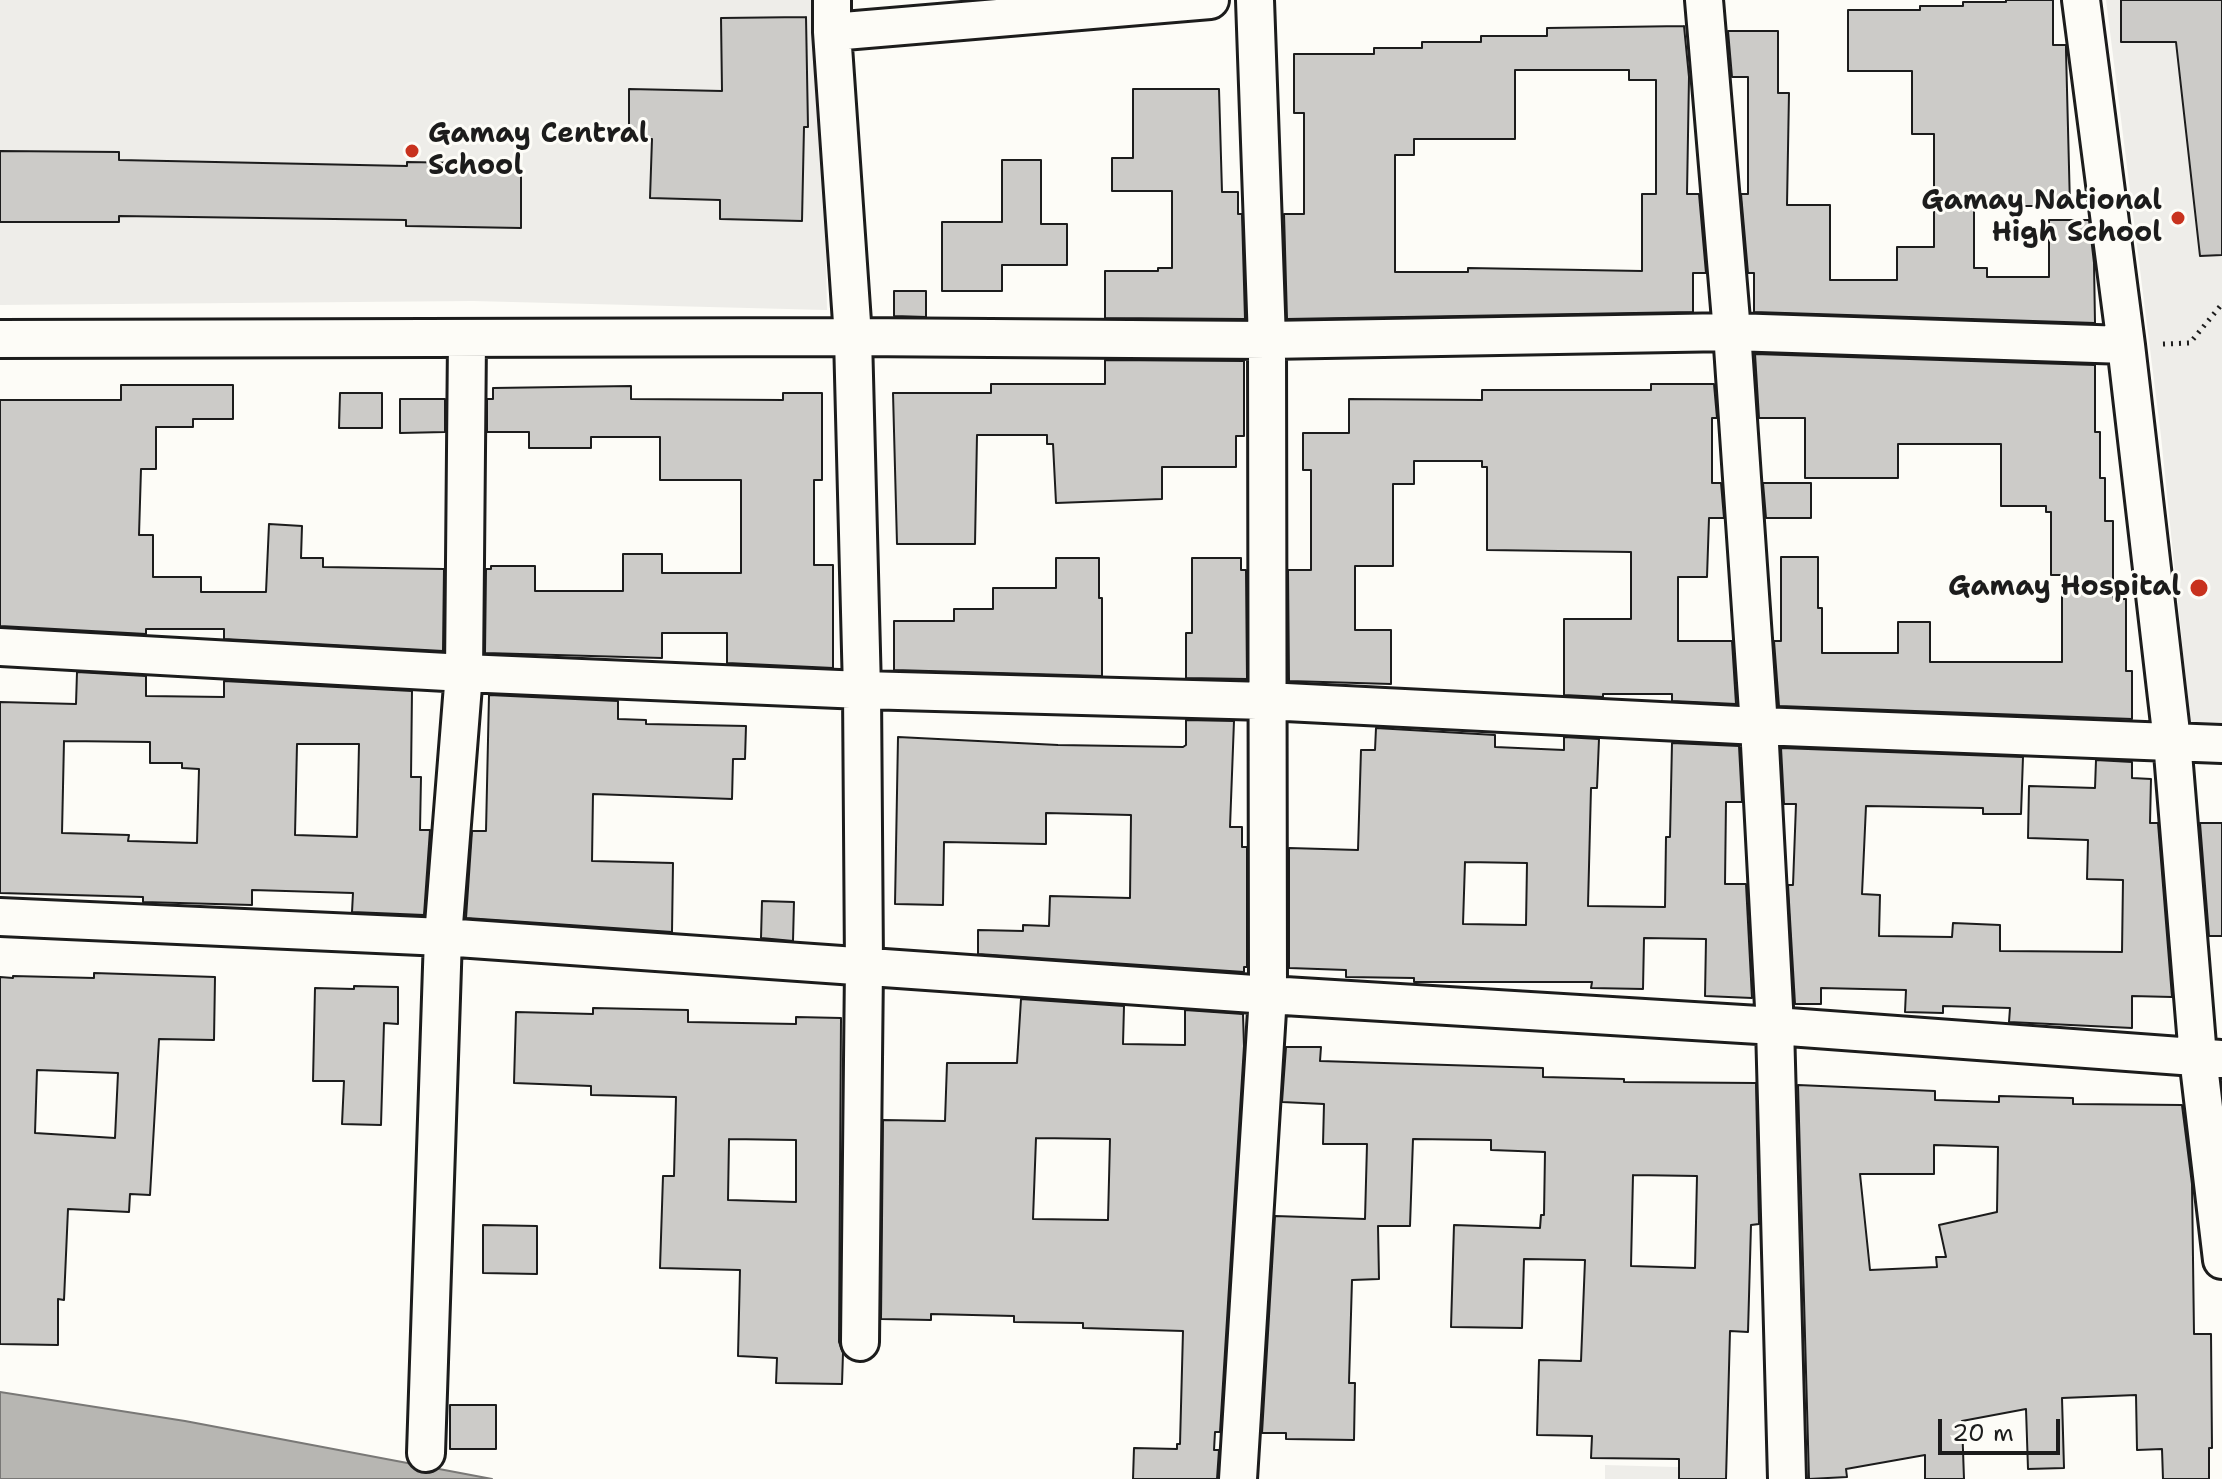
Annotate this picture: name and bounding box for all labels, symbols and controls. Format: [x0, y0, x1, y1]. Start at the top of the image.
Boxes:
place label: Gamay Central School [428, 118, 648, 184]
marker: Gamay Central School [403, 142, 421, 160]
place label: Gamay National High School [1921, 185, 2162, 251]
marker: Gamay National High School [2169, 209, 2187, 227]
place label: Gamay Hospital [1948, 571, 2181, 605]
marker: Gamay Hospital [2188, 577, 2210, 599]
scale bar [1942, 1403, 2064, 1453]
text: 20 m [1952, 1417, 2014, 1449]

